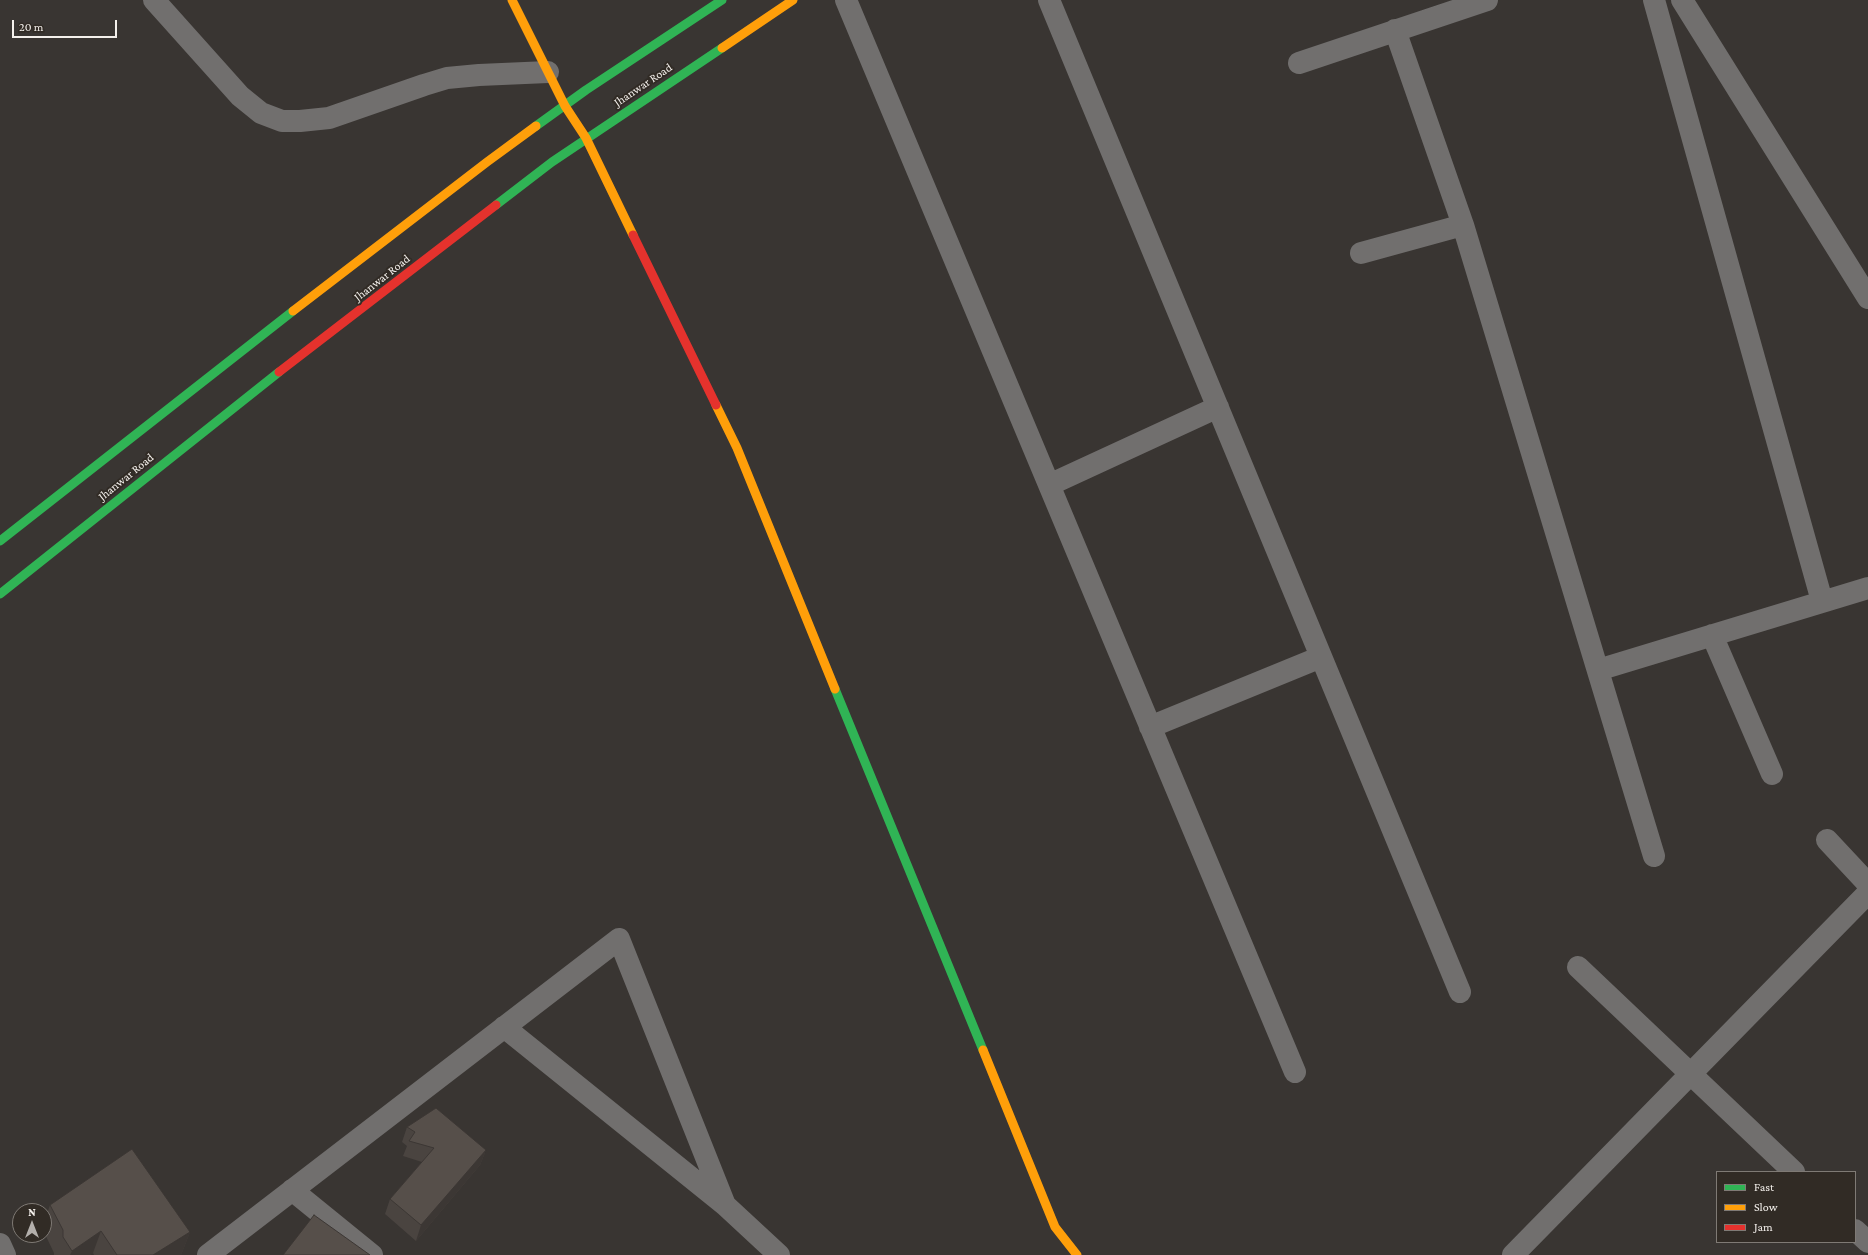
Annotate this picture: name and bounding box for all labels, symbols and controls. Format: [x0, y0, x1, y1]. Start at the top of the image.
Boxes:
scale bar [14, 12, 119, 38]
text: 20 m [19, 20, 43, 34]
street label: Jhanwar Road [611, 60, 675, 110]
street label: Jhanwar Road [351, 252, 413, 304]
street label: Jhanwar Road [95, 450, 157, 504]
legend [1716, 1171, 1856, 1243]
text: Fast [1754, 1180, 1774, 1194]
text: Slow [1754, 1200, 1778, 1214]
north arrow [12, 1203, 52, 1243]
text: N [28, 1206, 36, 1218]
text: Jam [1754, 1220, 1773, 1234]

